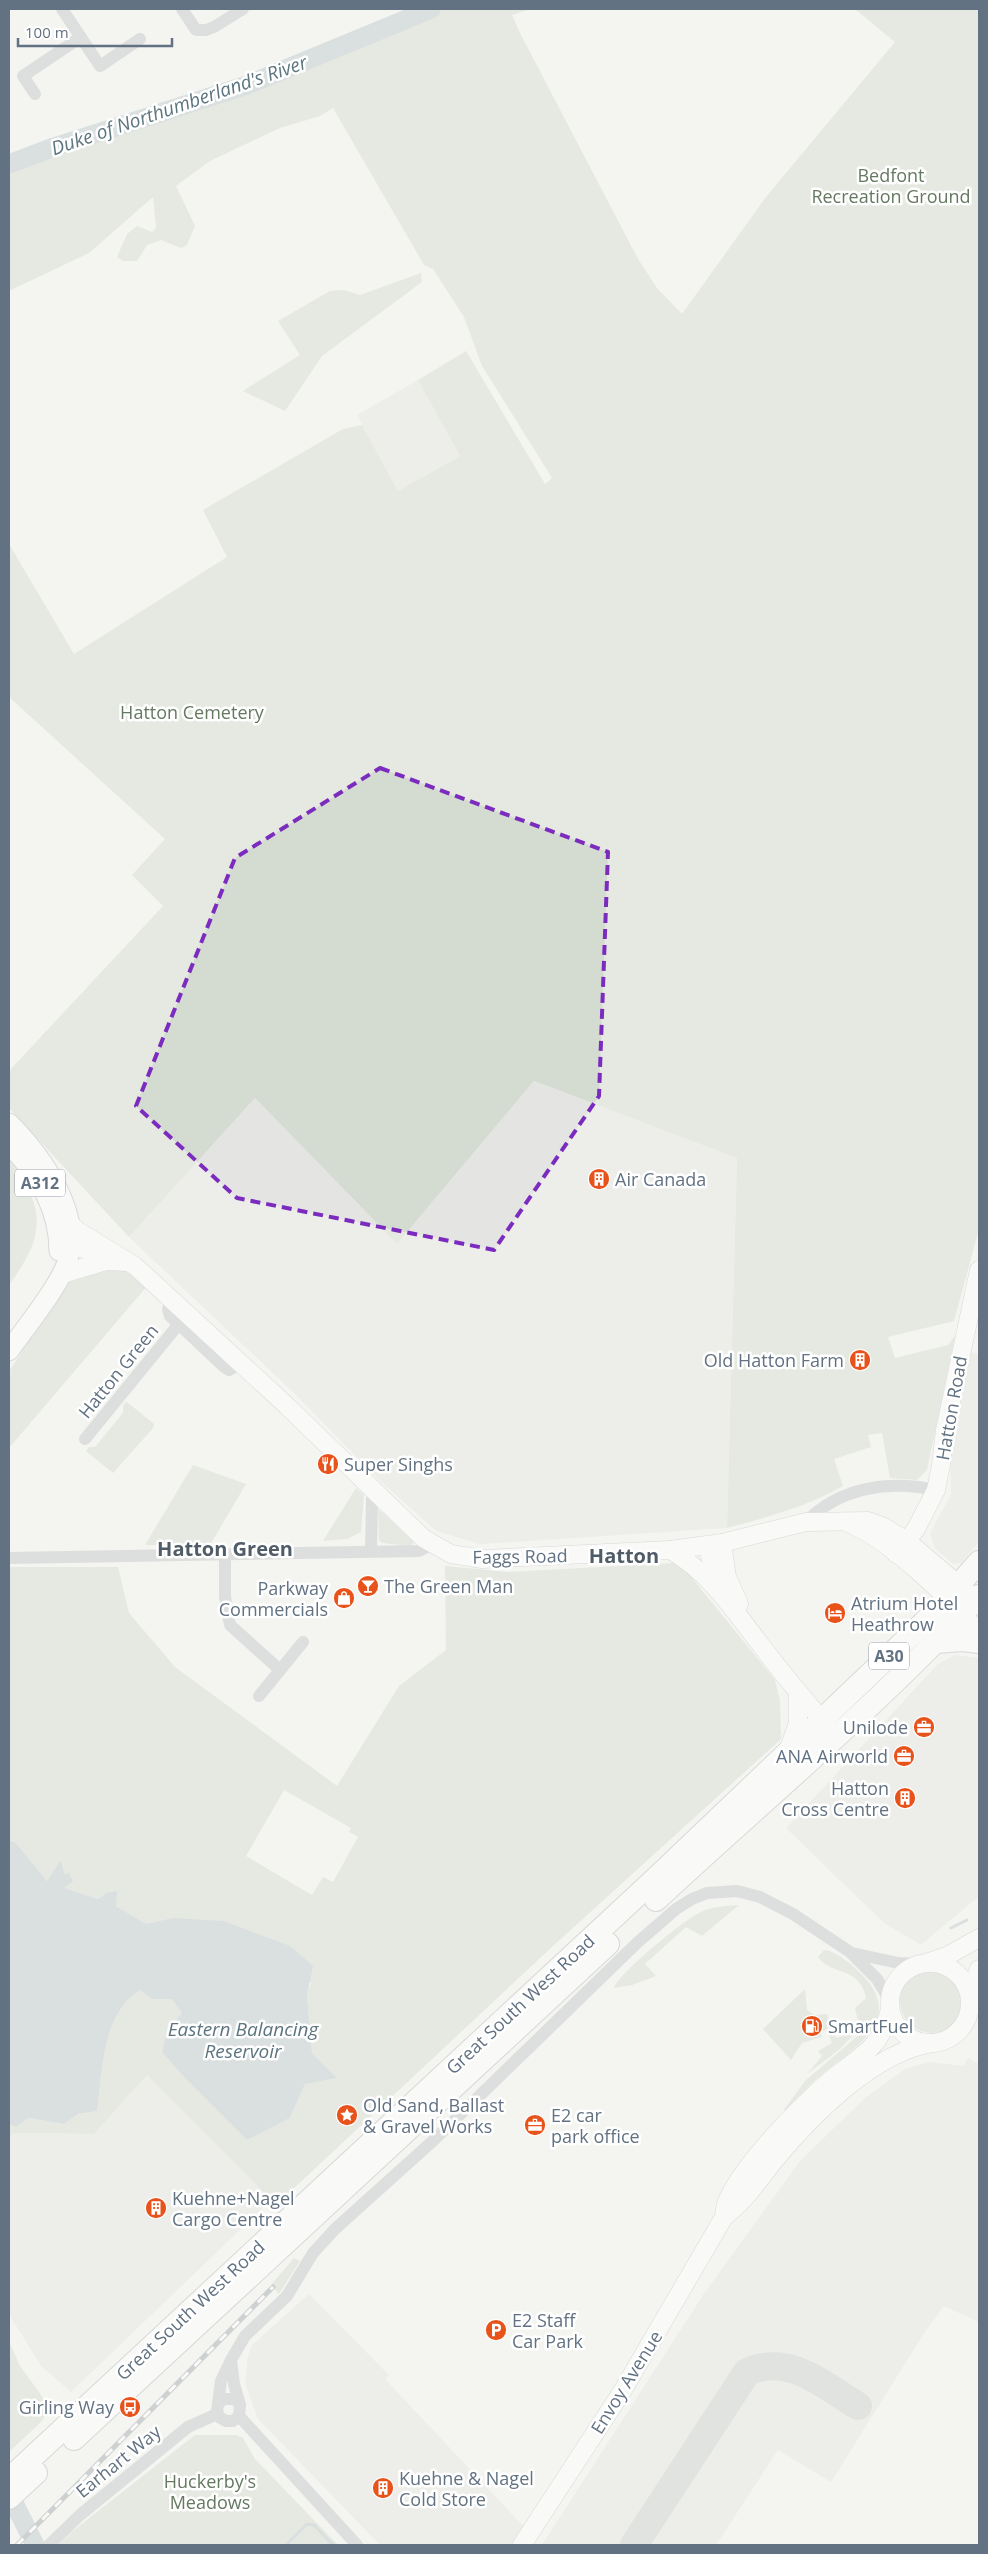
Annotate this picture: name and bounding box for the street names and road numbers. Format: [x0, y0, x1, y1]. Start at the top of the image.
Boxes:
road number: A312 [15, 1170, 65, 1196]
street label: Hatton Green [73, 1319, 163, 1423]
street label: Hatton Road [930, 1354, 972, 1462]
street label: Faggs Road [472, 1543, 568, 1569]
road number: A30 [869, 1642, 909, 1670]
street label: Great South West Road [441, 1929, 599, 2079]
street label: Great South West Road [111, 2235, 269, 2385]
street label: Envoy Avenue [585, 2326, 667, 2438]
street label: Earhart Way [71, 2419, 166, 2503]

